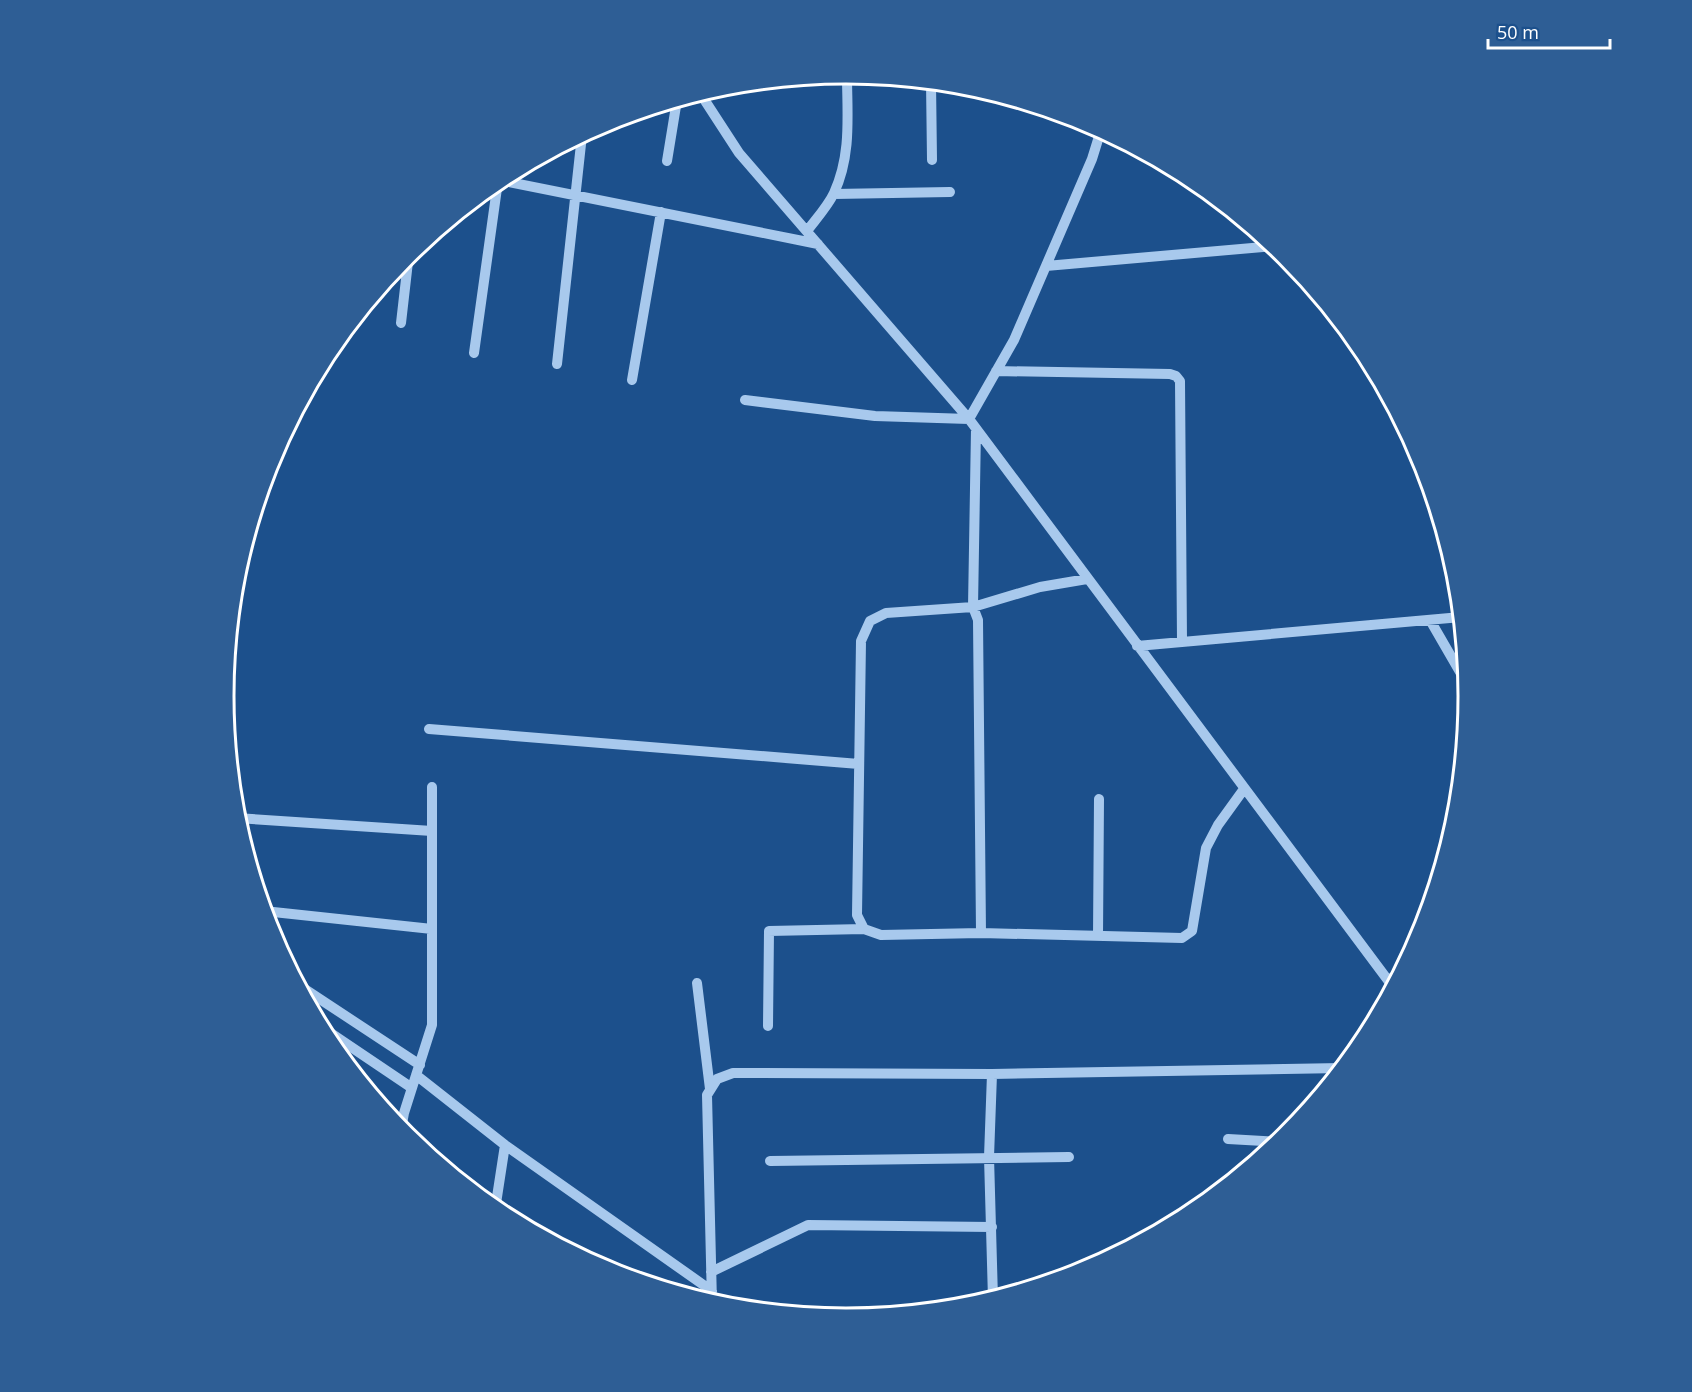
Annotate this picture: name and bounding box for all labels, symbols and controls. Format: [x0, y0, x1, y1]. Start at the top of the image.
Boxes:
scale bar [1488, 12, 1610, 50]
text: 50 m [1497, 20, 1539, 44]

